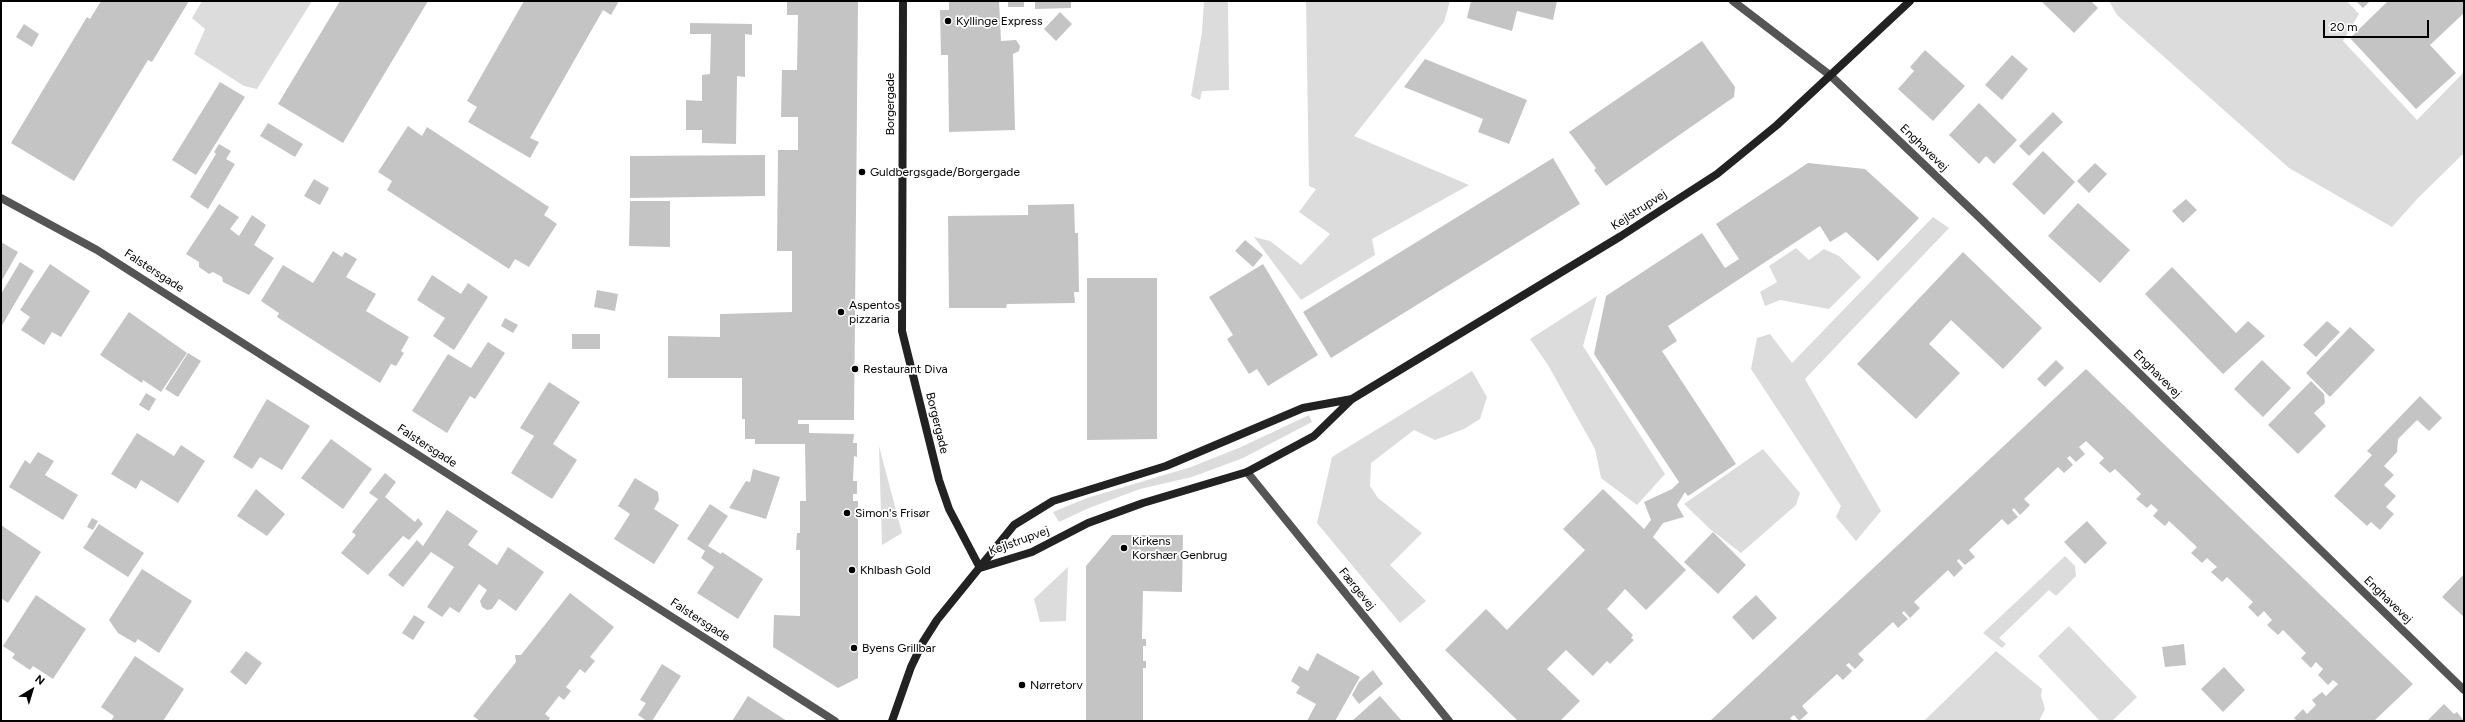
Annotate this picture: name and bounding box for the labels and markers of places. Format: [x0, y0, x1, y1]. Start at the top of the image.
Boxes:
place label: Kyllinge Express [956, 14, 1043, 28]
marker: Kyllinge Express [943, 16, 953, 26]
place label: Guldbergsgade/Borgergade [870, 165, 1020, 179]
marker: Guldbergsgade/Borgergade [857, 167, 867, 177]
place label: Aspentos pizzaria [849, 298, 900, 326]
marker: Aspentos pizzaria [836, 307, 846, 317]
place label: Restaurant Diva [863, 362, 948, 376]
marker: Restaurant Diva [850, 364, 860, 374]
place label: Simon's Frisør [855, 506, 930, 520]
marker: Simon's Frisør [842, 508, 852, 518]
place label: Kirkens Korshær Genbrug [1132, 534, 1227, 562]
marker: Kirkens Korshær Genbrug [1119, 543, 1129, 553]
place label: Khlbash Gold [860, 563, 931, 577]
marker: Khlbash Gold [847, 565, 857, 575]
place label: Byens Grillbar [862, 641, 936, 655]
marker: Byens Grillbar [849, 643, 859, 653]
place label: Nørretorv [1030, 678, 1083, 692]
marker: Nørretorv [1017, 680, 1027, 690]

